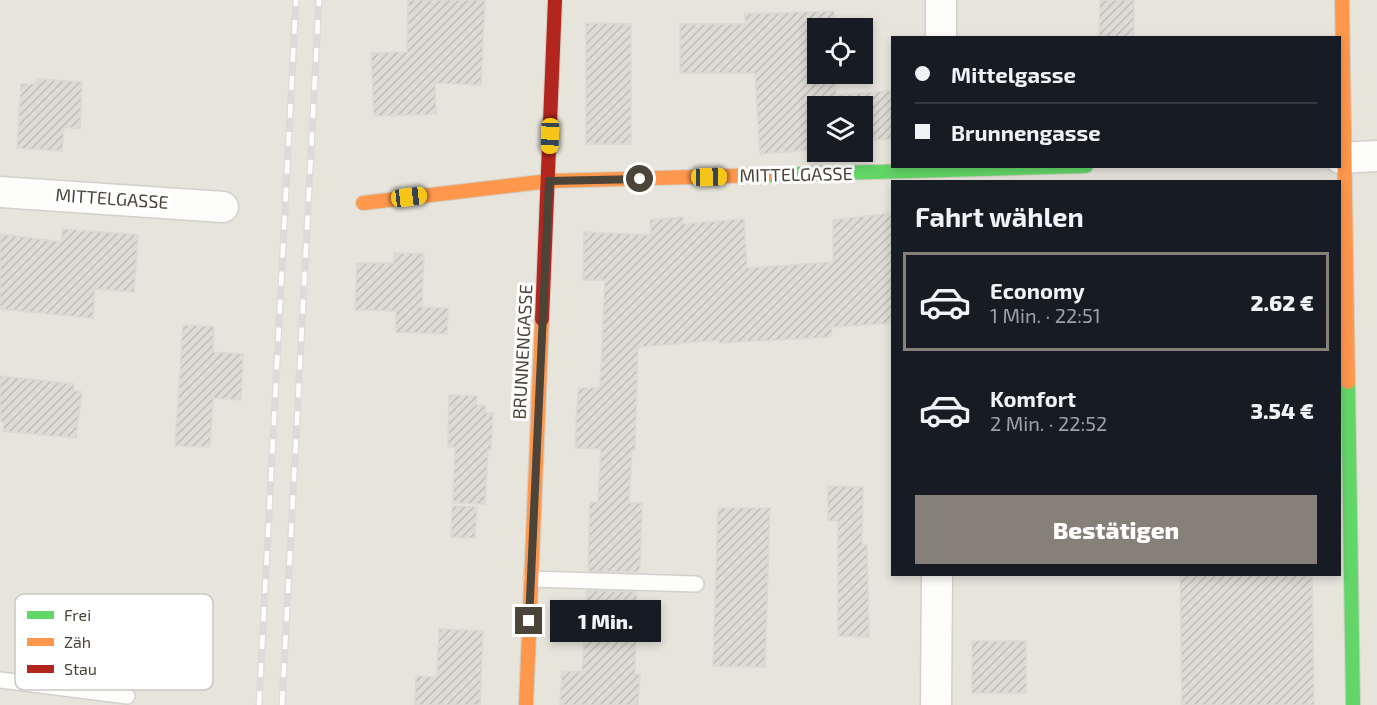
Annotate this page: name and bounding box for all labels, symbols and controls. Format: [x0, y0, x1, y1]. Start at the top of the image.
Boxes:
map controls [807, 18, 873, 162]
button: locate [807, 18, 873, 84]
text: Mittelgasse [951, 61, 1076, 87]
button: layers [807, 96, 873, 162]
car [540, 118, 560, 154]
text: Brunnengasse [951, 119, 1101, 145]
street label: MITTELGASSE [739, 162, 853, 186]
route start [626, 165, 653, 192]
car [691, 168, 727, 186]
street label: MITTELGASSE [55, 183, 169, 213]
car [390, 186, 428, 208]
text: Fahrt wählen [915, 200, 1084, 232]
icon: car [918, 275, 972, 329]
text: Economy [990, 277, 1085, 303]
street label: BRUNNENGASSE [507, 284, 537, 420]
text: 2.62 € [1250, 289, 1314, 315]
text: 1 Min. · 22:51 [990, 303, 1101, 327]
icon: car [918, 383, 972, 437]
text: Komfort [990, 385, 1076, 411]
text: 3.54 € [1250, 397, 1314, 423]
text: 2 Min. · 22:52 [990, 411, 1107, 435]
button: Bestätigen [915, 495, 1317, 564]
legend [15, 594, 213, 690]
callout: 1 Min. [550, 600, 661, 642]
text: Frei [64, 605, 91, 624]
route end [515, 607, 542, 634]
text: 1 Min. [578, 609, 633, 633]
text: Zäh [64, 632, 91, 651]
text: Stau [64, 659, 97, 678]

